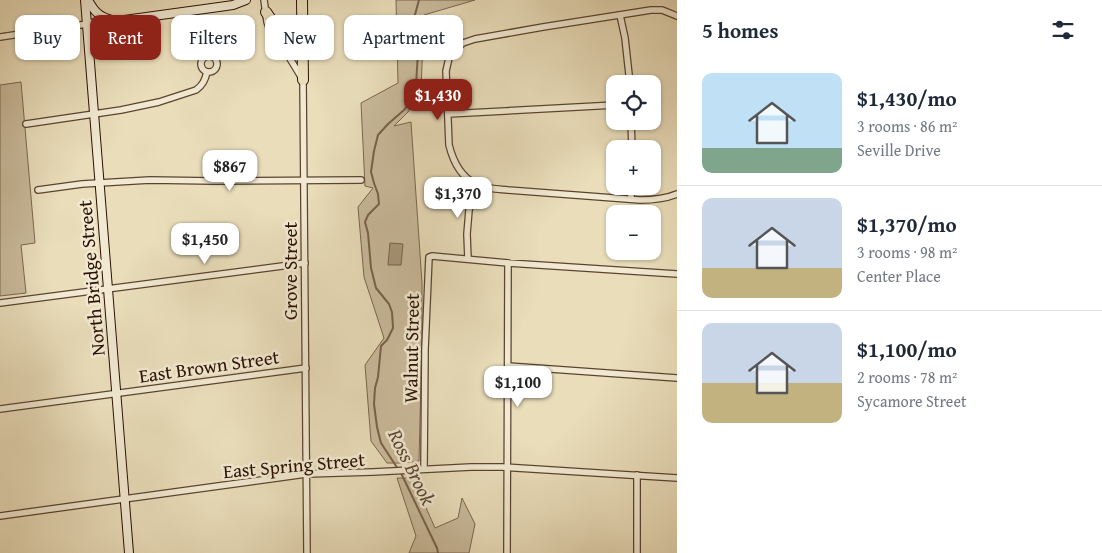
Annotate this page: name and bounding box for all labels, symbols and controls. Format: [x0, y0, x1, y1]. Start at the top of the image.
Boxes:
chip: Buy [15, 15, 80, 60]
chip: Rent [90, 15, 161, 60]
chip: Filters [171, 15, 255, 60]
chip: New [265, 15, 334, 60]
chip: Apartment [344, 15, 463, 60]
text: 5 homes [702, 15, 778, 46]
icon: filters [1049, 16, 1077, 44]
map controls [606, 75, 661, 260]
button: locate [606, 75, 661, 130]
pin: $1,430 [397, 78, 479, 121]
text: $1,430 [415, 83, 461, 107]
text: $1,430/mo [857, 83, 957, 114]
icon: home [742, 93, 802, 153]
text: 3 rooms · 86 m² [857, 114, 957, 138]
text: Seville Drive [857, 138, 941, 162]
button: + [606, 140, 661, 195]
pin: $867 [200, 150, 260, 192]
text: $867 [213, 154, 247, 178]
pin: $1,370 [417, 176, 499, 219]
text: $1,370 [435, 181, 481, 205]
street label: North Bridge Street [70, 199, 112, 357]
button: − [606, 205, 661, 260]
text: $1,370/mo [857, 209, 957, 240]
icon: home [742, 218, 802, 278]
pin: $1,450 [164, 222, 246, 265]
street label: Grove Street [276, 222, 304, 320]
text: $1,450 [182, 227, 228, 251]
text: 3 rooms · 98 m² [857, 240, 957, 264]
text: Center Place [857, 264, 941, 288]
street label: Walnut Street [396, 293, 426, 403]
text: $1,100/mo [857, 334, 957, 365]
street label: East Brown Street [137, 342, 281, 390]
icon: home [742, 343, 802, 403]
text: 2 rooms · 78 m² [857, 365, 957, 389]
pin: $1,100 [477, 366, 559, 408]
text: $1,100 [495, 370, 541, 394]
text: Sycamore Street [857, 389, 967, 413]
water label: Ross Brook [381, 423, 444, 511]
street label: East Spring Street [222, 445, 366, 485]

